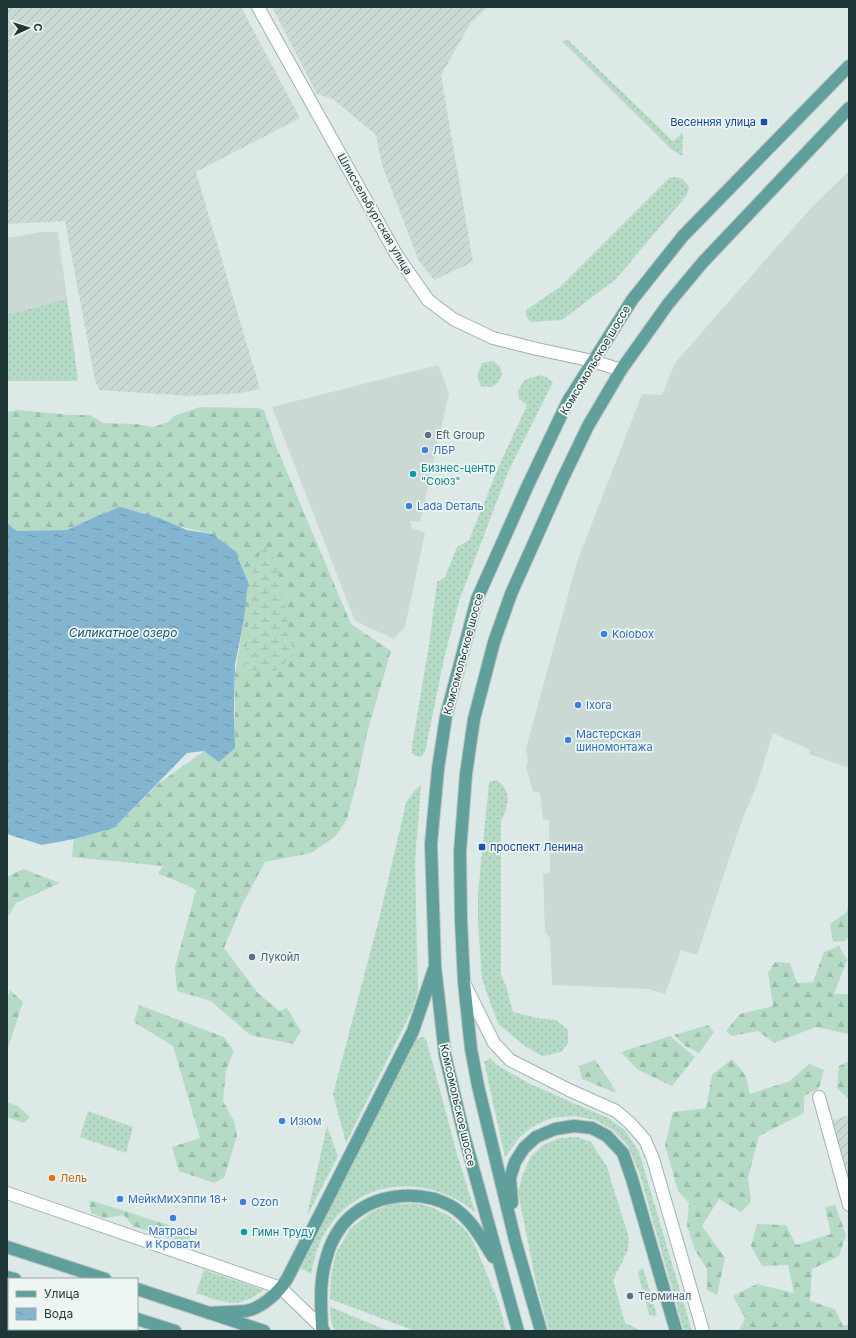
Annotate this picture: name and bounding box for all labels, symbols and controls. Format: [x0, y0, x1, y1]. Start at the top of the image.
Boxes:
north arrow [8, 8, 48, 48]
text: С [31, 23, 45, 32]
place label: Весенняя улица [670, 115, 756, 129]
marker: Весенняя улица [759, 117, 769, 127]
street label: Шлиссельбургская улица [335, 151, 415, 277]
street label: Комсомольское шоссе [557, 303, 633, 417]
place label: Eft Group [436, 428, 485, 442]
marker: Eft Group [423, 430, 433, 440]
place label: ЛБР [433, 443, 455, 457]
marker: ЛБР [420, 445, 430, 455]
place label: Бизнес-центр "Союз" [421, 461, 496, 488]
marker: Бизнес-центр "Союз" [408, 469, 418, 479]
place label: Lada Dеталь [417, 499, 484, 513]
marker: Lada Dеталь [404, 501, 414, 511]
street label: Комсомольское шоссе [440, 592, 486, 716]
water label: Силикатное озеро [69, 625, 177, 640]
place label: Kolobox [612, 627, 654, 641]
marker: Kolobox [599, 629, 609, 639]
place label: Ixora [586, 698, 612, 712]
marker: Ixora [573, 700, 583, 710]
place label: Мастерская шиномонтажа [576, 727, 653, 754]
marker: Мастерская шиномонтажа [563, 735, 573, 745]
place label: проспект Ленина [490, 840, 583, 854]
marker: проспект Ленина [477, 842, 487, 852]
place label: Лукойл [260, 950, 300, 964]
marker: Лукойл [247, 952, 257, 962]
street label: Комсомольское шоссе [437, 1042, 479, 1168]
place label: Изюм [290, 1114, 321, 1128]
marker: Изюм [277, 1116, 287, 1126]
place label: Лель [60, 1171, 87, 1185]
marker: Лель [47, 1173, 57, 1183]
place label: МейкМиХэппи 18+ [128, 1192, 228, 1206]
marker: МейкМиХэппи 18+ [115, 1194, 125, 1204]
place label: Ozon [251, 1195, 278, 1209]
marker: Ozon [238, 1197, 248, 1207]
marker: Матрасы и Кровати [168, 1213, 178, 1223]
place label: Матрасы и Кровати [146, 1224, 200, 1251]
place label: Гимн Труду [252, 1225, 314, 1239]
marker: Гимн Труду [239, 1227, 249, 1237]
legend [8, 1278, 138, 1330]
text: Улица [44, 1286, 79, 1301]
place label: Терминал [638, 1289, 691, 1303]
marker: Терминал [625, 1291, 635, 1301]
text: Вода [44, 1306, 73, 1321]

